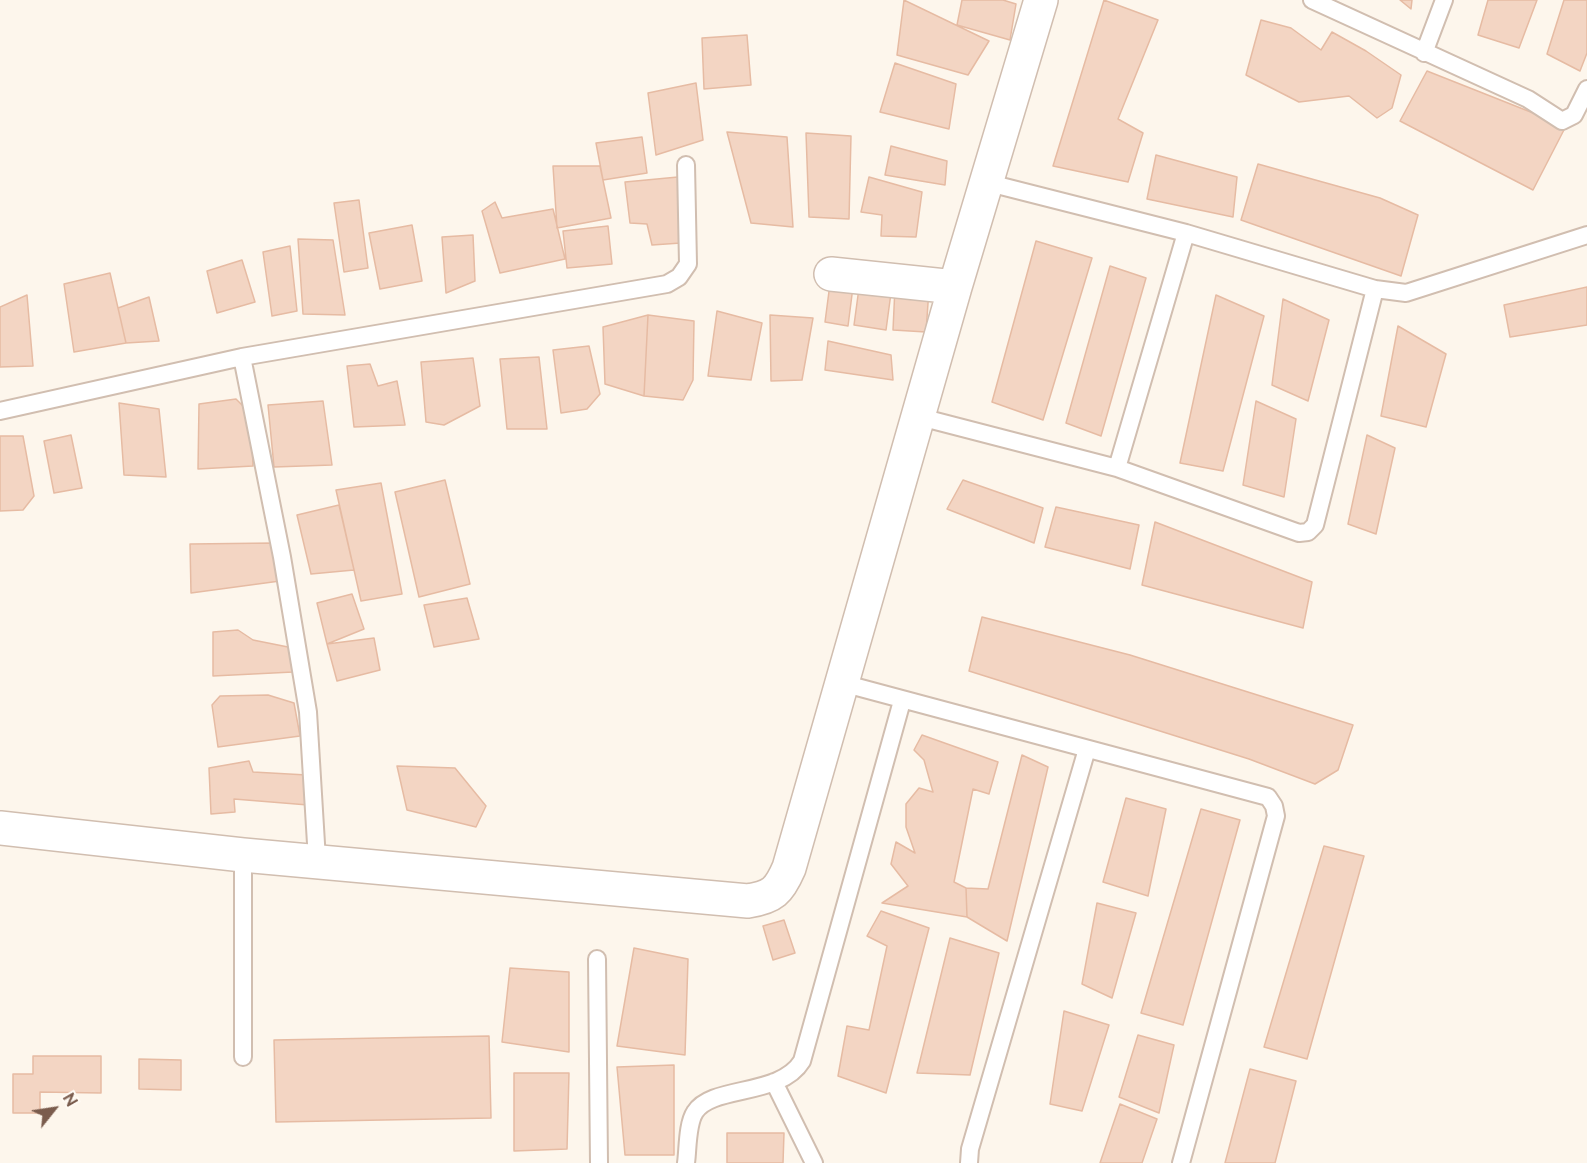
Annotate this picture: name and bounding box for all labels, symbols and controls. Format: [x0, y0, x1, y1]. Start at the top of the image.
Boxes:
north arrow [24, 1079, 84, 1139]
text: N [59, 1090, 81, 1110]

